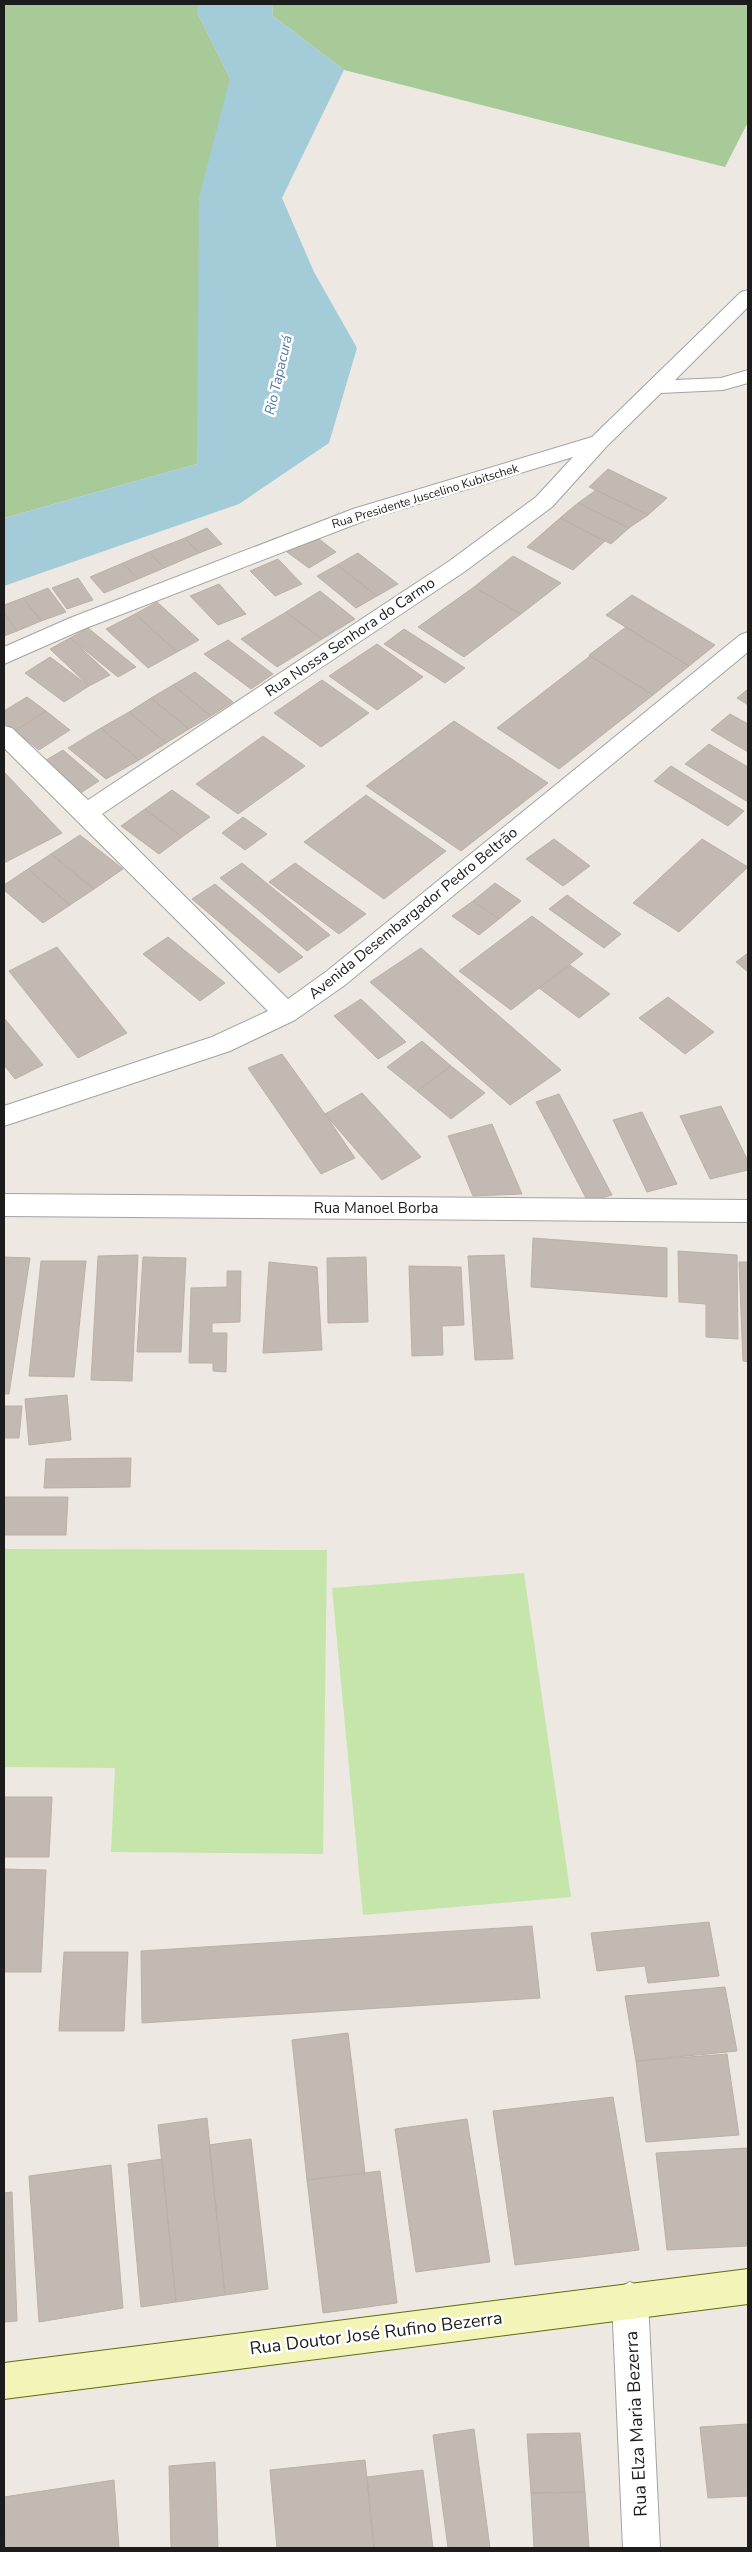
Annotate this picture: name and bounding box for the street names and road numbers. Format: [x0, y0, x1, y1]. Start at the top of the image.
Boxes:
street label: Rua Presidente Juscelino Kubitschek [330, 460, 521, 532]
street label: Rua Nossa Senhora do Carmo [261, 573, 439, 701]
street label: Avenida Desembargador Pedro Beltrão [304, 822, 522, 1004]
street label: Rua Manoel Borba [314, 1198, 438, 1218]
street label: Rua Doutor José Rufino Bezerra [248, 2306, 504, 2360]
street label: Rua Elza Maria Bezerra [619, 2330, 653, 2518]

